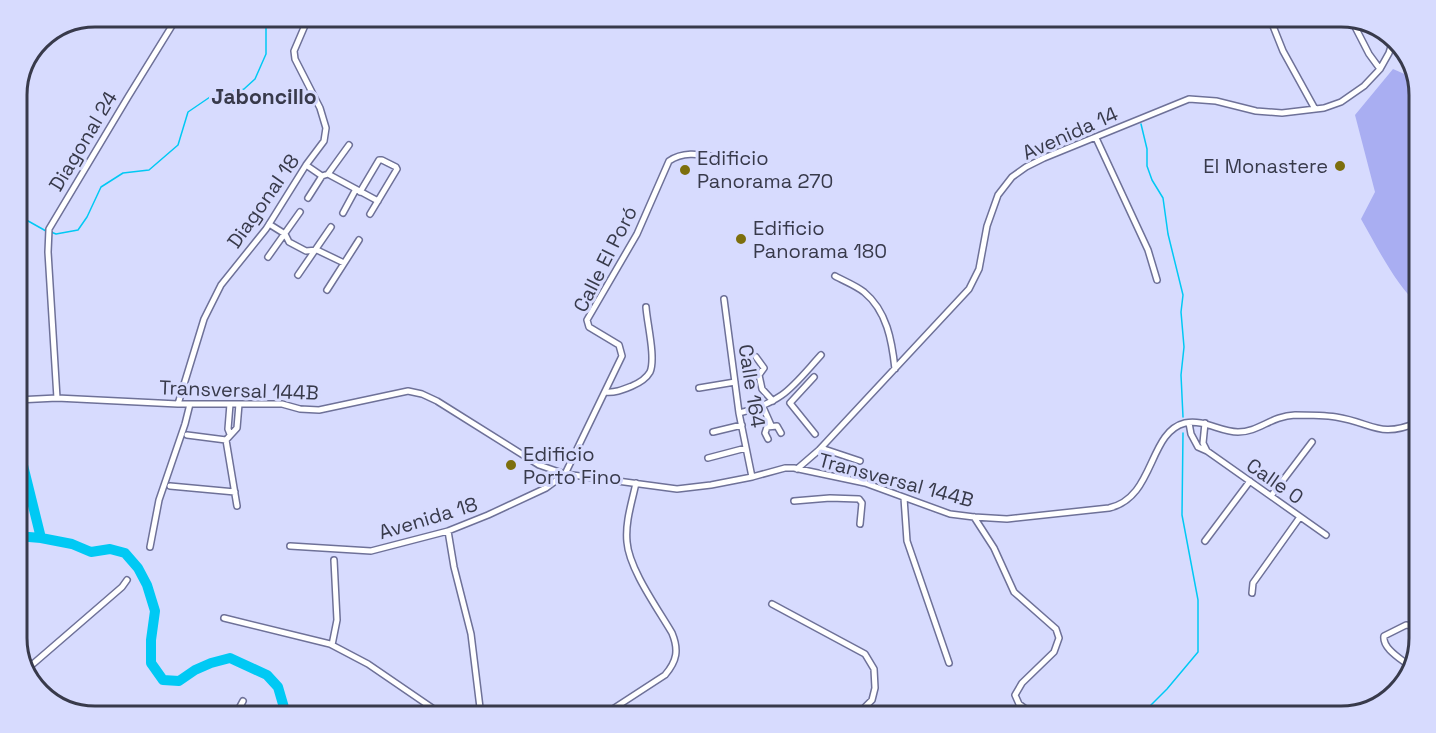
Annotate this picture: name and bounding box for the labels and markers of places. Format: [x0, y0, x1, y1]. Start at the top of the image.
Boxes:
place label: Edificio Panorama 270 [697, 145, 833, 194]
place label: El Monastere [1203, 153, 1328, 179]
marker: El Monastere [1333, 159, 1347, 173]
marker: Edificio Panorama 270 [678, 163, 692, 177]
place label: Edificio Panorama 180 [753, 215, 887, 264]
marker: Edificio Panorama 180 [734, 232, 748, 246]
place label: Edificio Porto Fino [523, 441, 621, 490]
marker: Edificio Porto Fino [504, 458, 518, 472]

